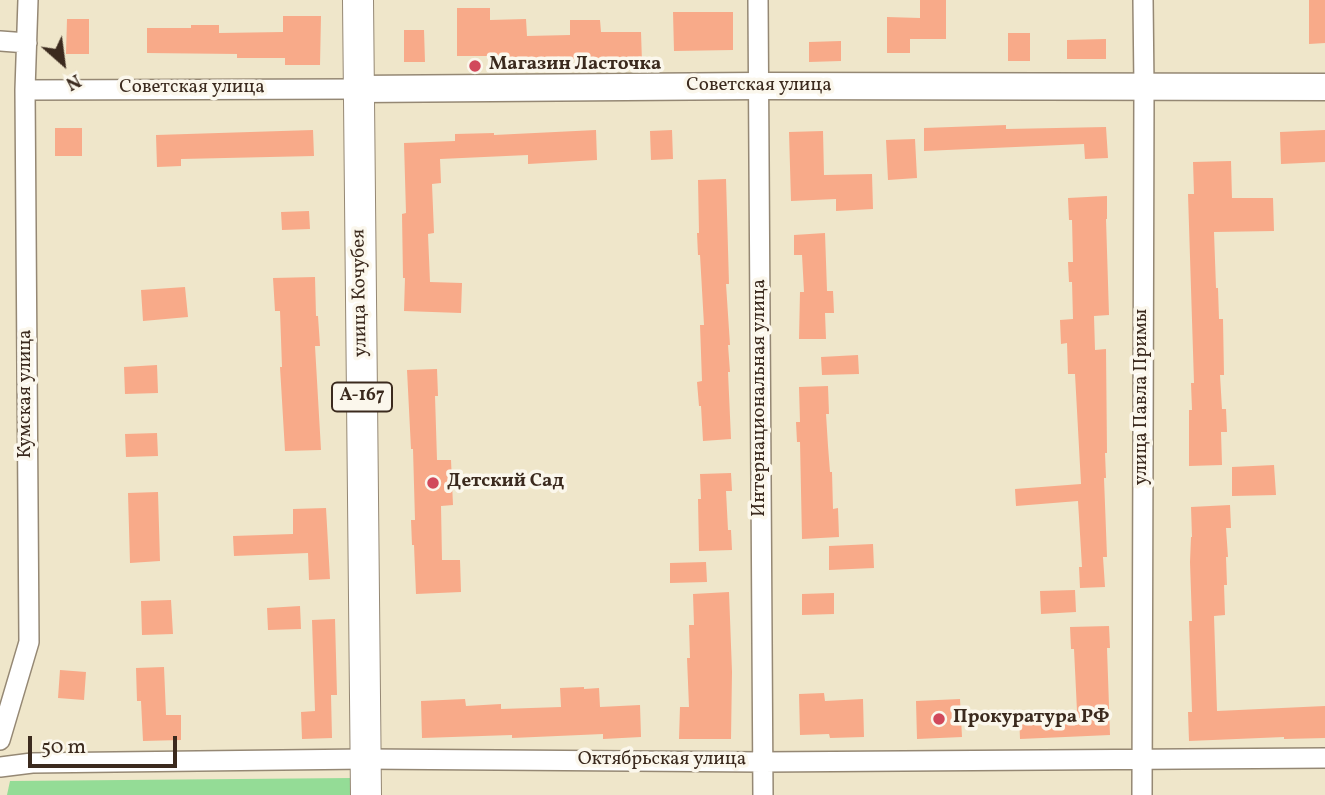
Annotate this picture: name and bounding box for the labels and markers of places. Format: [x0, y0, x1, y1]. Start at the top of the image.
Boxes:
place label: Магазин Ласточка [489, 55, 661, 77]
marker: Магазин Ласточка [467, 58, 483, 74]
place label: Детский Сад [447, 472, 564, 494]
marker: Детский Сад [425, 475, 441, 491]
place label: Прокуратура РФ [953, 708, 1110, 730]
marker: Прокуратура РФ [931, 711, 947, 727]

